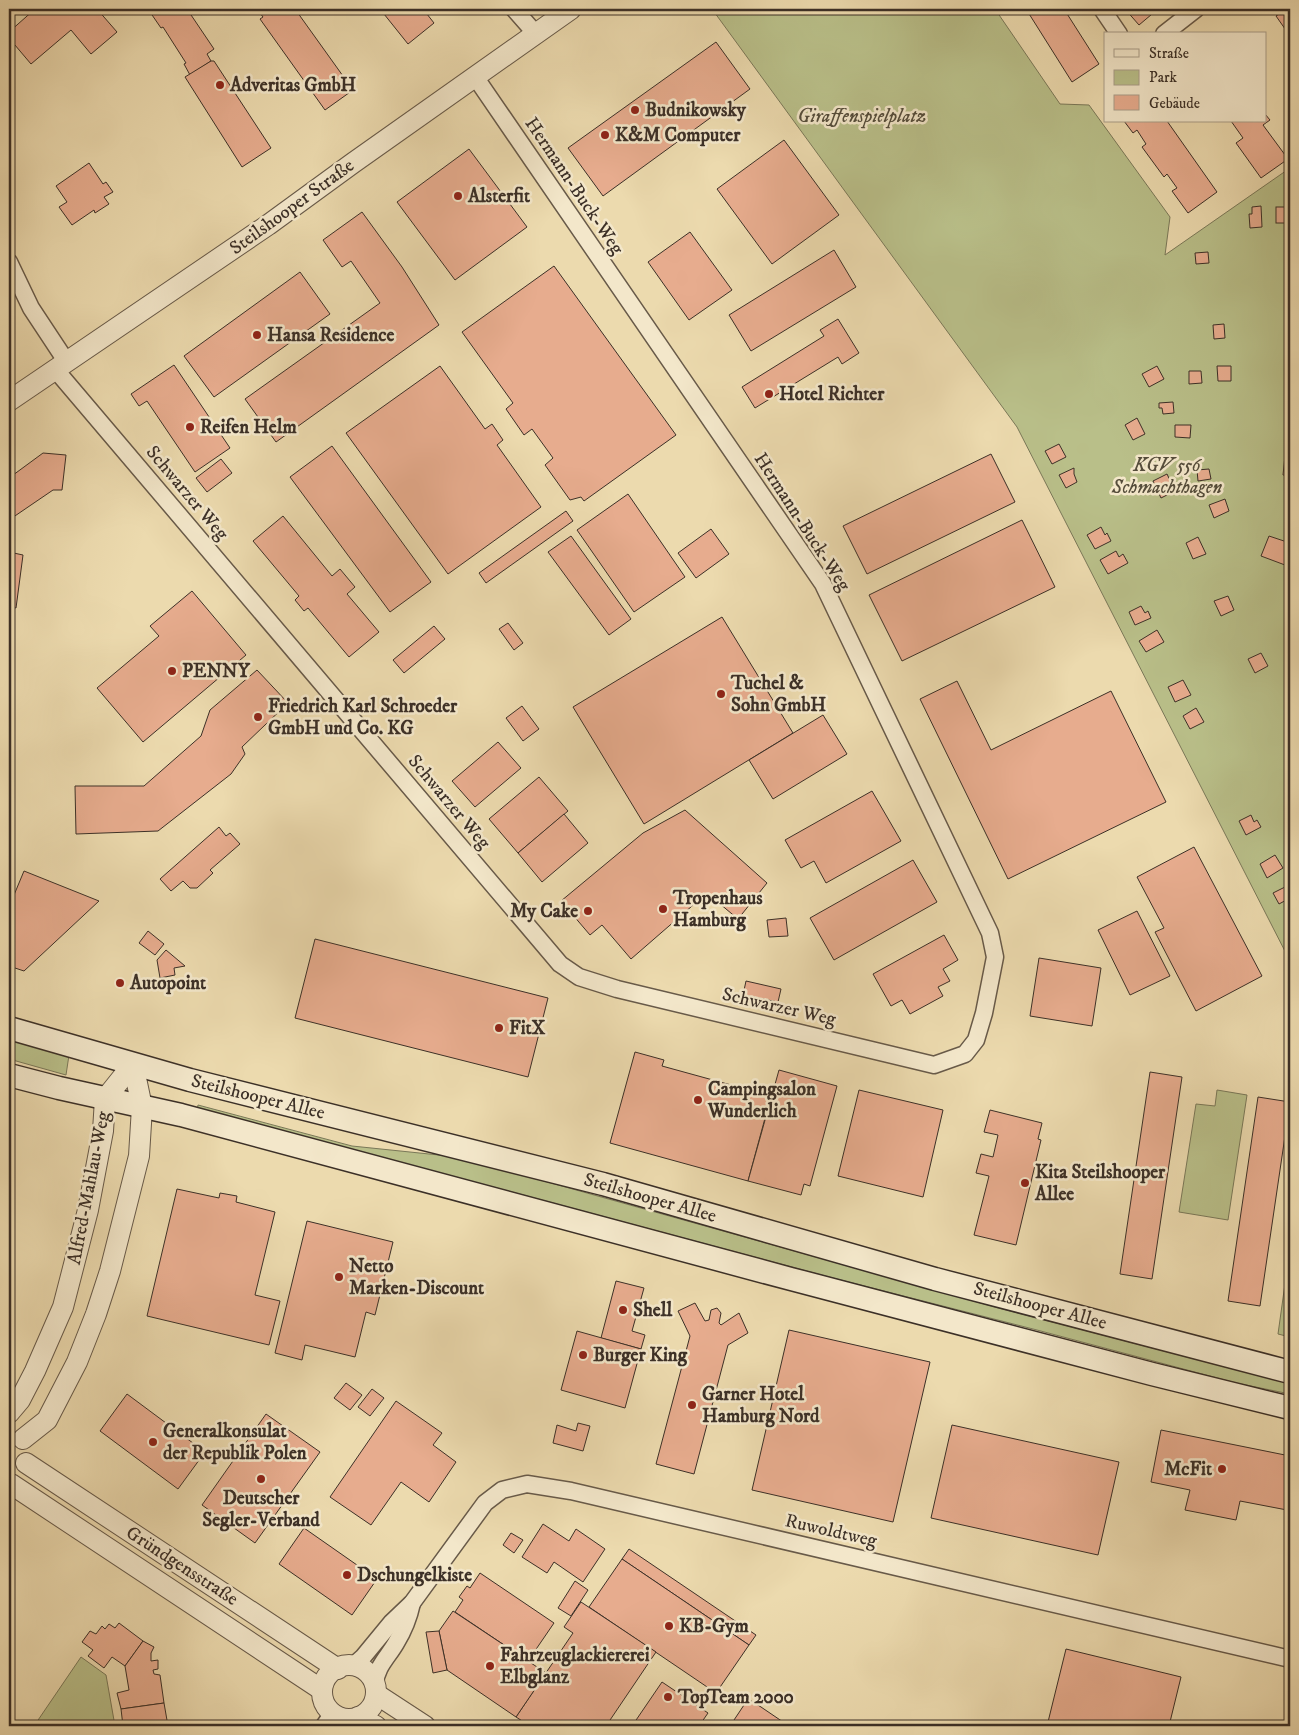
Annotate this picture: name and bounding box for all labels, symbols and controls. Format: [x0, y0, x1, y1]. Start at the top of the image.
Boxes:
legend [1104, 32, 1266, 122]
text: Straße [1149, 44, 1189, 63]
text: Park [1149, 68, 1178, 87]
place label: Adveritas GmbH [229, 74, 356, 97]
marker: Adveritas GmbH [214, 79, 226, 91]
text: Gebäude [1149, 94, 1200, 113]
place label: Budnikowsky [645, 99, 747, 122]
marker: Budnikowsky [629, 104, 641, 116]
park label: Giraffenspielplatz [798, 105, 926, 129]
street label: Hermann-Buck-Weg [520, 113, 629, 260]
place label: K&M Computer [615, 124, 741, 147]
marker: K&M Computer [599, 129, 611, 141]
street label: Steilshooper Straße [225, 154, 359, 260]
place label: Alsterfit [467, 185, 531, 208]
marker: Alsterfit [452, 190, 464, 202]
place label: Hansa Residence [267, 324, 394, 347]
marker: Hansa Residence [251, 329, 263, 341]
place label: Hotel Richter [779, 383, 885, 406]
marker: Hotel Richter [763, 388, 775, 400]
place label: Reifen Helm [200, 416, 297, 439]
marker: Reifen Helm [184, 421, 196, 433]
street label: Schwarzer Weg [141, 441, 234, 545]
street label: Hermann-Buck-Weg [749, 448, 856, 596]
park label: KGV 556 Schmachthagen [1111, 454, 1223, 499]
place label: PENNY [182, 660, 251, 683]
marker: PENNY [166, 665, 178, 677]
place label: Tuchel & Sohn GmbH [730, 672, 826, 717]
marker: Tuchel & Sohn GmbH [715, 688, 727, 700]
place label: Friedrich Karl Schroeder GmbH und Co. KG [268, 695, 458, 740]
marker: Friedrich Karl Schroeder GmbH und Co. KG [252, 711, 264, 723]
street label: Schwarzer Weg [403, 750, 496, 854]
place label: Tropenhaus Hamburg [672, 887, 763, 932]
place label: My Cake [510, 900, 578, 923]
marker: Tropenhaus Hamburg [657, 903, 669, 915]
marker: My Cake [582, 905, 594, 917]
place label: Autopoint [129, 972, 207, 995]
marker: Autopoint [114, 977, 126, 989]
street label: Schwarzer Weg [720, 983, 839, 1031]
place label: FitX [509, 1017, 546, 1040]
marker: FitX [493, 1022, 505, 1034]
street label: Steilshooper Allee [189, 1069, 327, 1125]
place label: Campingsalon Wunderlich [707, 1078, 817, 1123]
marker: Campingsalon Wunderlich [692, 1094, 704, 1106]
street label: Alfred-Mahlau-Weg [63, 1109, 115, 1267]
place label: Kita Steilshooper Allee [1034, 1161, 1166, 1206]
street label: Steilshooper Allee [581, 1168, 719, 1228]
marker: Kita Steilshooper Allee [1019, 1177, 1031, 1189]
place label: Netto Marken-Discount [349, 1255, 485, 1300]
marker: Netto Marken-Discount [333, 1271, 345, 1283]
street label: Steilshooper Allee [971, 1277, 1109, 1335]
place label: Shell [633, 1299, 672, 1322]
marker: Shell [617, 1304, 629, 1316]
place label: Burger King [593, 1344, 688, 1367]
marker: Burger King [577, 1349, 589, 1361]
place label: Garner Hotel Hamburg Nord [702, 1383, 820, 1428]
marker: Garner Hotel Hamburg Nord [686, 1399, 698, 1411]
place label: Generalkonsulat der Republik Polen [163, 1420, 308, 1465]
marker: Generalkonsulat der Republik Polen [147, 1436, 159, 1448]
place label: McFit [1164, 1458, 1213, 1481]
marker: McFit [1216, 1463, 1228, 1475]
marker: Deutscher Segler-Verband [255, 1473, 267, 1485]
place label: Deutscher Segler-Verband [202, 1487, 320, 1532]
street label: Ruwoldtweg [783, 1509, 880, 1553]
street label: Gründgensstraße [122, 1521, 243, 1611]
place label: Dschungelkiste [357, 1564, 472, 1587]
marker: Dschungelkiste [341, 1569, 353, 1581]
place label: KB-Gym [679, 1615, 749, 1638]
marker: KB-Gym [663, 1620, 675, 1632]
place label: Fahrzeuglackiererei Elbglanz [500, 1644, 650, 1689]
marker: Fahrzeuglackiererei Elbglanz [484, 1660, 496, 1672]
place label: TopTeam 2000 [677, 1686, 794, 1709]
marker: TopTeam 2000 [662, 1691, 674, 1703]

